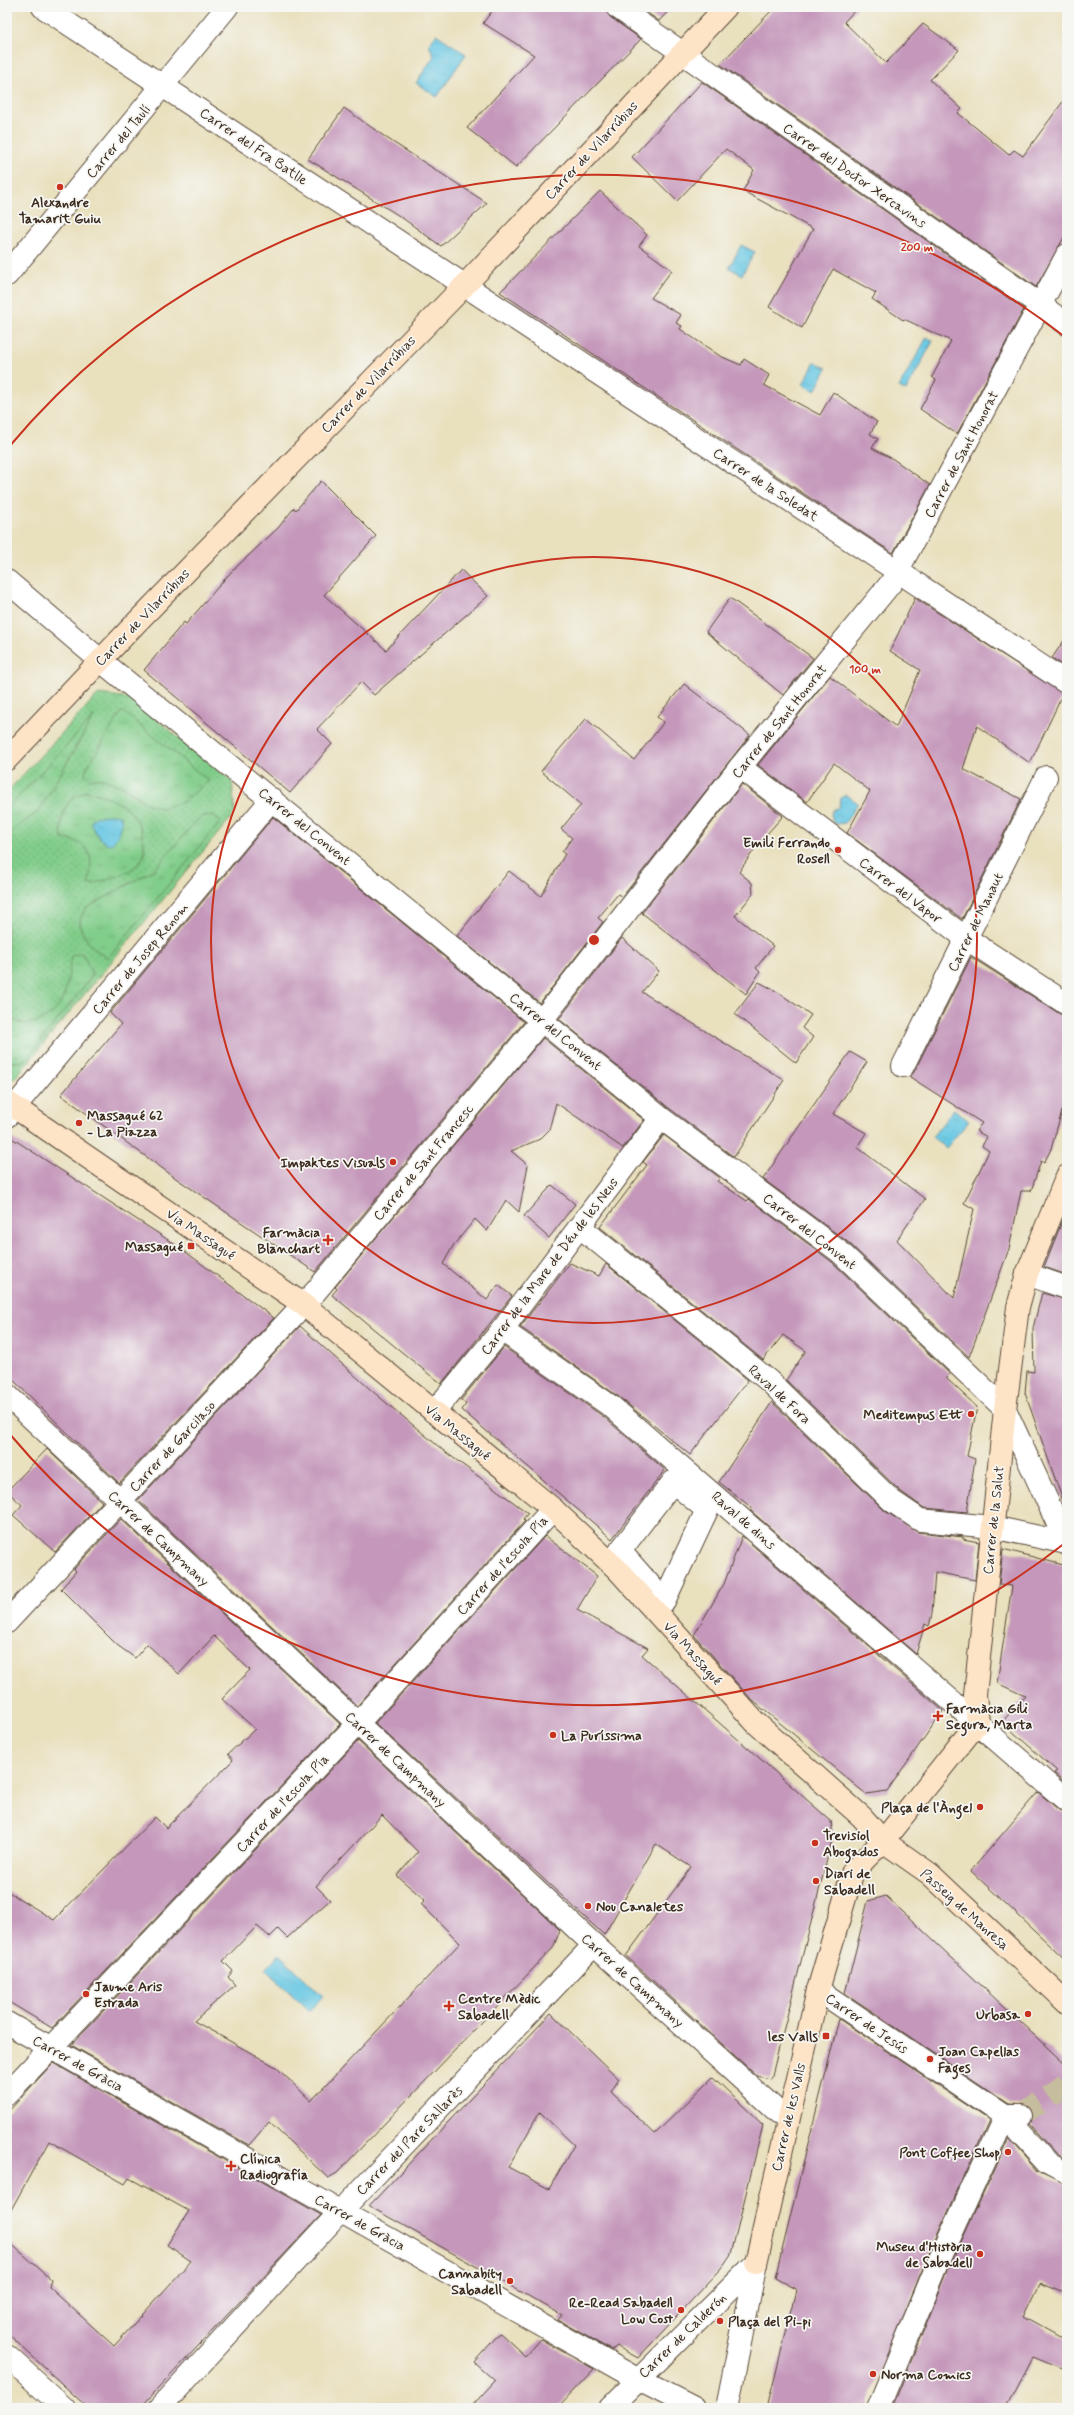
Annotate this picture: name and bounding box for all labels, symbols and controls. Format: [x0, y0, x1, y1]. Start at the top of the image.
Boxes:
street label: Carrer de Vilarrúbias [541, 97, 642, 204]
street label: Carrer del Taulí [83, 101, 155, 182]
street label: Carrer del Fra Batlle [196, 104, 311, 190]
street label: Carrer del Doctor Xercavins [779, 119, 930, 232]
marker: Alexandre Tamarit Guiu [55, 182, 65, 192]
place label: Alexandre Tamarit Guiu [19, 194, 101, 228]
text: 200 m [901, 240, 934, 256]
street label: Carrer de Vilarrúbias [317, 332, 420, 437]
street label: Carrer de Sant Honorat [921, 387, 1003, 521]
street label: Carrer de la Soledat [709, 444, 822, 526]
street label: Carrer de Vilarrúbias [91, 565, 194, 670]
street label: Carrer de Sant Honorat [728, 661, 832, 782]
text: 100 m [849, 662, 882, 678]
street label: Carrer del Convent [254, 784, 354, 870]
place label: Emili Ferrando Rosell [743, 834, 831, 868]
marker: Emili Ferrando Rosell [833, 845, 843, 855]
street label: Carrer del Vapor [855, 854, 946, 928]
street label: Carrer de Manaut [944, 870, 1008, 975]
street label: Carrer de Josep Renom [89, 899, 193, 1018]
centre of rings [587, 933, 601, 947]
street label: Carrer del Convent [505, 989, 605, 1075]
street label: Carrer de Sant Francesc [370, 1100, 478, 1225]
place label: Massagué 62 - La Piazza [87, 1107, 163, 1141]
marker: Massagué 62 - La Piazza [74, 1118, 84, 1128]
place label: Impaktes Visuals [280, 1154, 385, 1172]
marker: Impaktes Visuals [388, 1157, 398, 1167]
street label: Carrer de la Mare de Déu de les Neus [477, 1174, 623, 1359]
street label: Carrer del Convent [759, 1190, 860, 1274]
street label: Via Massagué [162, 1205, 239, 1265]
place label: Farmàcia Blanchart [257, 1224, 321, 1258]
marker: Farmàcia Blanchart [323, 1235, 333, 1245]
place label: Massagué [125, 1238, 184, 1257]
marker: Massagué [186, 1241, 196, 1251]
street label: Raval de Fora [744, 1361, 815, 1428]
street label: Carrer de Garcilaso [126, 1397, 220, 1496]
street label: Via Massagué [421, 1401, 494, 1465]
place label: Meditempus Ett [863, 1406, 964, 1424]
marker: Meditempus Ett [966, 1409, 976, 1419]
street label: Carrer de la Salut [979, 1465, 1009, 1575]
street label: Carrer de Campmany [104, 1487, 213, 1591]
street label: Raval de dins [707, 1488, 779, 1554]
street label: Carrer de l'escola Pía [453, 1512, 552, 1619]
street label: Via Massagué [659, 1618, 726, 1689]
place label: Farmàcia Gili Segura, Marta [946, 1700, 1032, 1737]
street label: Carrer de Campmany [341, 1708, 450, 1812]
marker: Farmàcia Gili Segura, Marta [933, 1711, 943, 1721]
place label: La Puríssima [561, 1727, 642, 1745]
marker: La Puríssima [548, 1730, 558, 1740]
street label: Carrer de l'escola Pía [232, 1751, 333, 1857]
place label: Plaça de l'Àngel [881, 1799, 972, 1820]
marker: Plaça de l'Àngel [975, 1802, 985, 1812]
place label: Trevisiol Abogados [823, 1827, 879, 1864]
marker: Trevisiol Abogados [810, 1838, 820, 1848]
place label: Diari de Sabadell [824, 1865, 875, 1899]
street label: Passeig de Manresa [916, 1865, 1013, 1954]
marker: Diari de Sabadell [811, 1876, 821, 1886]
place label: Nou Canaletes [596, 1898, 684, 1916]
marker: Nou Canaletes [583, 1901, 593, 1911]
street label: Carrer de Campmany [577, 1930, 688, 2032]
place label: Jaume Aris Estrada [94, 1978, 163, 2012]
marker: Jaume Aris Estrada [81, 1989, 91, 1999]
place label: Centre Mèdic Sabadell [458, 1990, 541, 2024]
street label: Carrer de Jesús [822, 1990, 911, 2058]
marker: Centre Mèdic Sabadell [443, 2000, 455, 2012]
place label: Urbasa [976, 2006, 1021, 2024]
marker: Urbasa [1023, 2009, 1033, 2019]
place label: les Valls [768, 2028, 818, 2046]
marker: les Valls [821, 2031, 831, 2041]
street label: Carrer de Gràcia [29, 2032, 126, 2096]
place label: Joan Capellas Fages [938, 2043, 1020, 2080]
marker: Joan Capellas Fages [925, 2054, 935, 2064]
street label: Carrer de les Valls [768, 2061, 810, 2173]
street label: Carrer del Pare Sallarès [353, 2082, 467, 2199]
place label: Pont Coffee Shop [899, 2144, 1000, 2162]
marker: Pont Coffee Shop [1003, 2147, 1013, 2157]
place label: Clínica Radiografía [240, 2150, 308, 2186]
marker: Clínica Radiografía [225, 2160, 237, 2172]
street label: Carrer de Gràcia [311, 2191, 408, 2255]
place label: Museu d'Història de Sabadell [876, 2238, 972, 2272]
marker: Museu d'Història de Sabadell [975, 2249, 985, 2259]
place label: Cannabity Sabadell [438, 2265, 503, 2299]
marker: Cannabity Sabadell [505, 2276, 515, 2286]
street label: Carrer de Calderón [635, 2289, 730, 2382]
place label: Re-Read Sabadell Low Cost [569, 2294, 673, 2328]
marker: Re-Read Sabadell Low Cost [676, 2305, 686, 2315]
place label: Plaça del Pi-pi [728, 2313, 811, 2331]
marker: Plaça del Pi-pi [715, 2316, 725, 2326]
place label: Norma Comics [881, 2366, 972, 2384]
marker: Norma Comics [868, 2369, 878, 2379]

